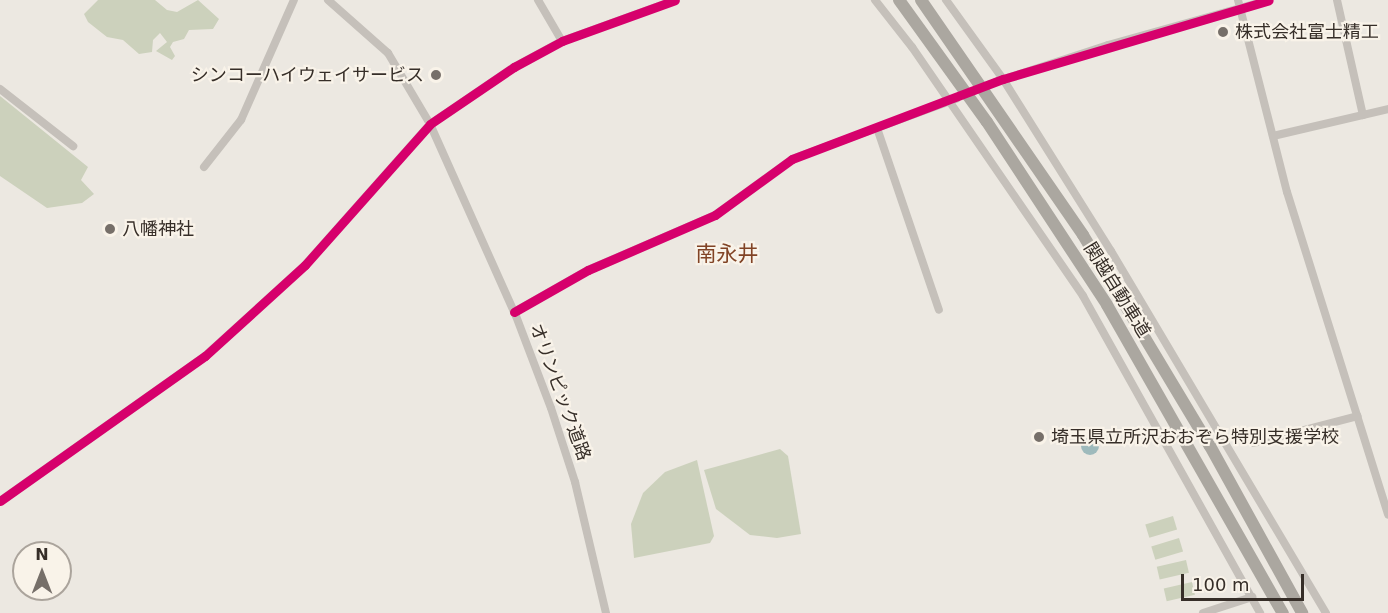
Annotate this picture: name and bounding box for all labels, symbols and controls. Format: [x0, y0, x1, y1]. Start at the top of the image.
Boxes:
place label: 株式会社富士精工 [1235, 21, 1379, 43]
marker: 株式会社富士精工 [1216, 25, 1230, 39]
place label: シンコーハイウェイサービス [190, 64, 424, 86]
marker: シンコーハイウェイサービス [429, 68, 443, 82]
place label: 八幡神社 [122, 218, 194, 240]
marker: 八幡神社 [103, 222, 117, 236]
street label: 関越自動車道 [1079, 238, 1155, 342]
district label: 南永井 [696, 241, 758, 267]
street label: オリンピック道路 [525, 321, 595, 463]
place label: 埼玉県立所沢おおぞら特別支援学校 [1051, 426, 1339, 448]
marker: 埼玉県立所沢おおぞら特別支援学校 [1032, 430, 1046, 444]
north arrow [12, 541, 72, 601]
text: N [35, 545, 49, 564]
scale bar [1184, 562, 1307, 600]
text: 100 m [1192, 574, 1250, 595]

